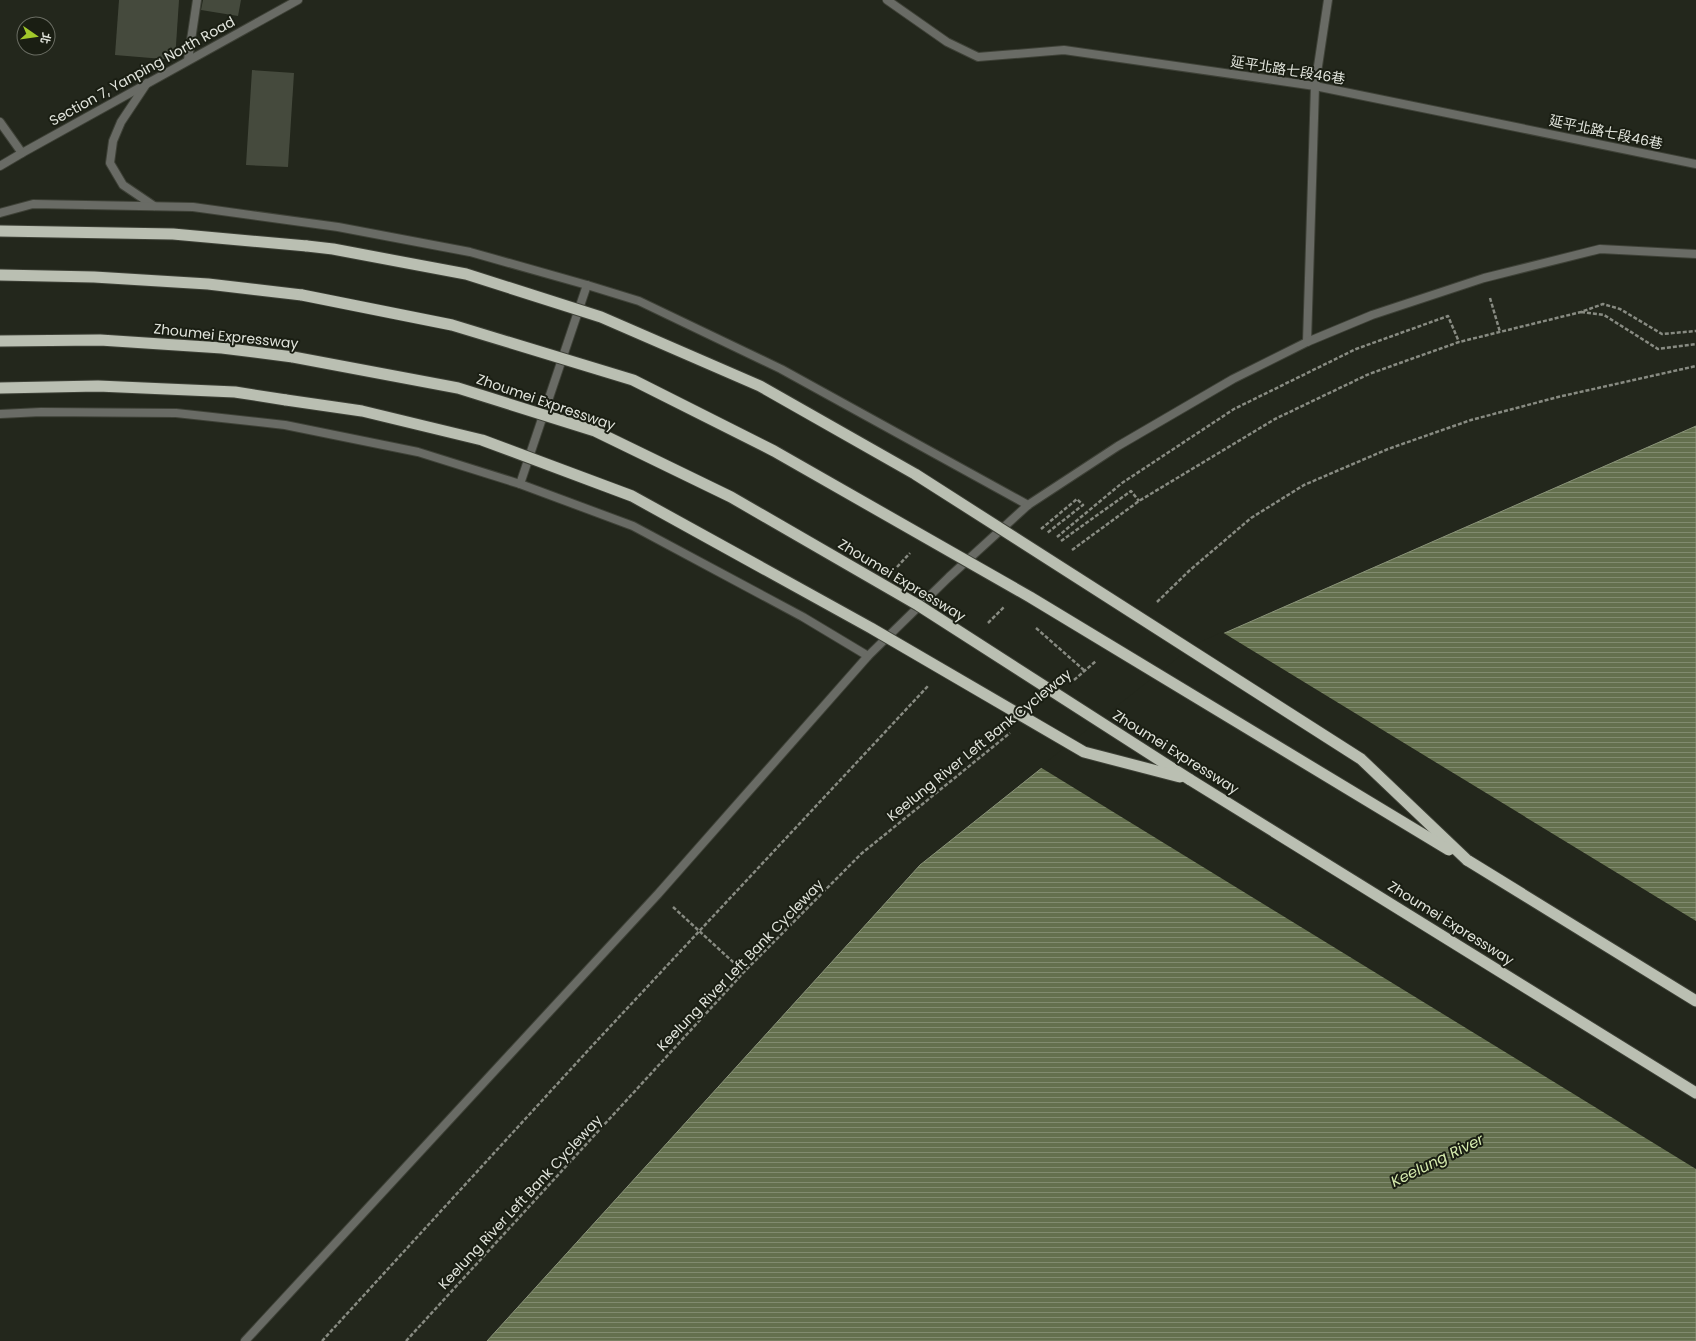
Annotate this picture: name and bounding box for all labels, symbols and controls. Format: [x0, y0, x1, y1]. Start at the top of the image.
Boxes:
street label: Section 7, Yanping North Road [45, 11, 239, 131]
north arrow [16, 16, 56, 56]
text: 北 [37, 31, 55, 45]
street label: 延平北路七段46巷 [1229, 51, 1347, 89]
street label: 延平北路七段46巷 [1547, 110, 1665, 154]
street label: Zhoumei Expressway [153, 318, 299, 354]
street label: Zhoumei Expressway [474, 369, 618, 435]
street label: Zhoumei Expressway [835, 534, 970, 626]
street label: Keelung River Left Bank Cycleway [883, 664, 1076, 826]
street label: Zhoumei Expressway [1109, 705, 1243, 799]
street label: Keelung River Left Bank Cycleway [652, 875, 828, 1055]
street label: Zhoumei Expressway [1384, 876, 1518, 970]
street label: Keelung River Left Bank Cycleway [434, 1110, 607, 1294]
water label: Keelung River [1387, 1128, 1487, 1192]

